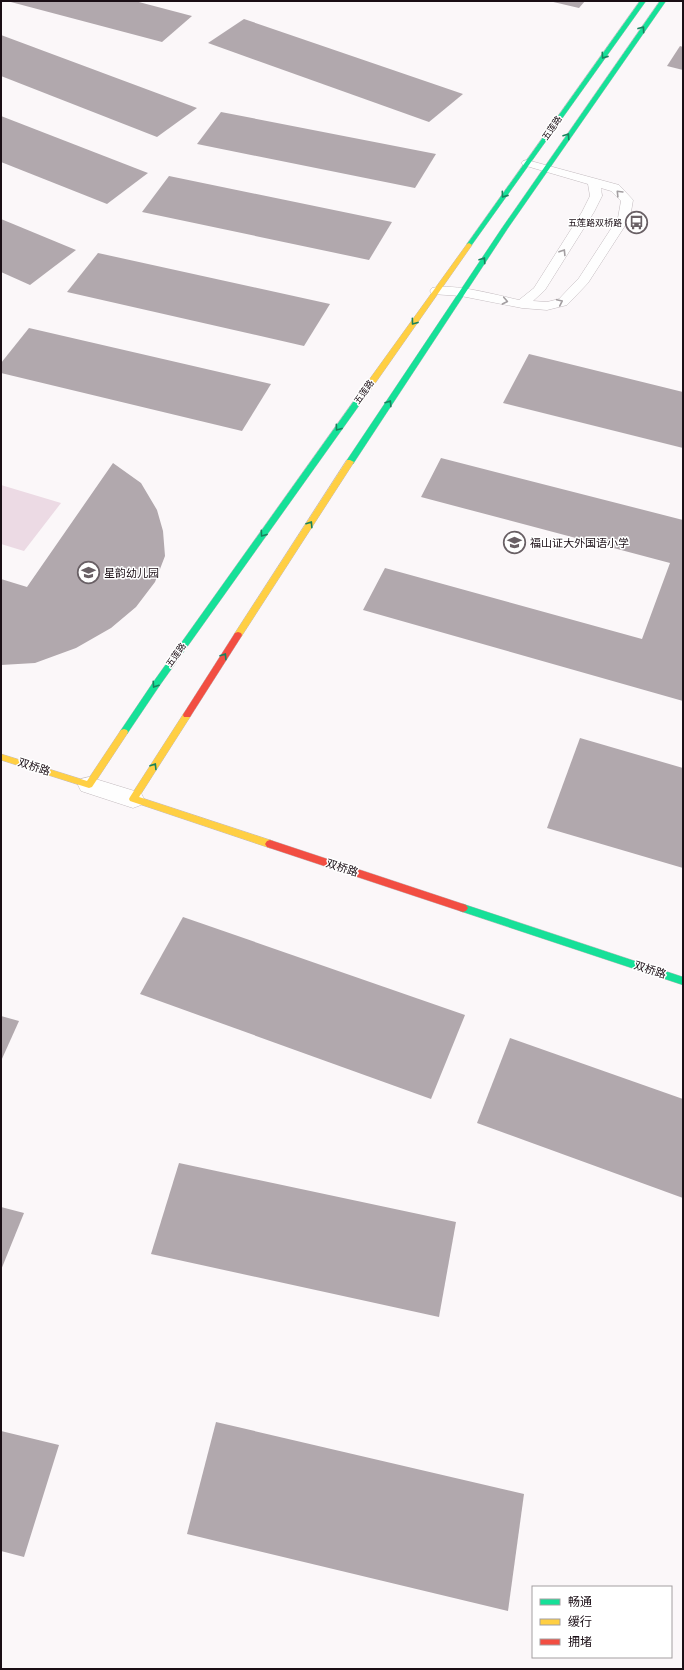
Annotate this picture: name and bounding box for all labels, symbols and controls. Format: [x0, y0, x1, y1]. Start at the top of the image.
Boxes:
one-way arrow [637, 27, 644, 34]
one-way arrow [602, 51, 609, 58]
street label: 五莲路 [540, 114, 564, 142]
one-way arrow [562, 133, 570, 140]
one-way arrow [617, 190, 624, 198]
one-way arrow [501, 191, 509, 198]
bus stop icon: 五莲路双桥路 [624, 210, 650, 236]
place label: 五莲路双桥路 [568, 218, 622, 228]
one-way arrow [558, 249, 566, 256]
one-way arrow [478, 257, 485, 264]
one-way arrow [502, 296, 509, 305]
one-way arrow [556, 298, 563, 306]
one-way arrow [412, 318, 419, 325]
street label: 五莲路 [352, 378, 376, 406]
one-way arrow [384, 401, 391, 408]
one-way arrow [335, 424, 343, 431]
one-way arrow [305, 521, 313, 528]
one-way arrow [260, 530, 267, 537]
school or university icon: 福山证大外国语小学 [502, 530, 528, 556]
place label: 福山证大外国语小学 [530, 537, 629, 550]
school or university icon: 星韵幼儿园 [76, 560, 102, 586]
place label: 星韵幼儿园 [104, 567, 159, 580]
street label: 五莲路 [164, 641, 188, 669]
one-way arrow [219, 654, 226, 661]
one-way arrow [153, 681, 160, 688]
street label: 双桥路 [16, 756, 52, 778]
one-way arrow [149, 763, 156, 770]
street label: 双桥路 [324, 857, 360, 879]
street label: 双桥路 [632, 959, 668, 981]
legend [532, 1586, 672, 1658]
text: 畅通 [568, 1595, 592, 1609]
text: 缓行 [568, 1615, 592, 1629]
text: 拥堵 [568, 1635, 592, 1649]

